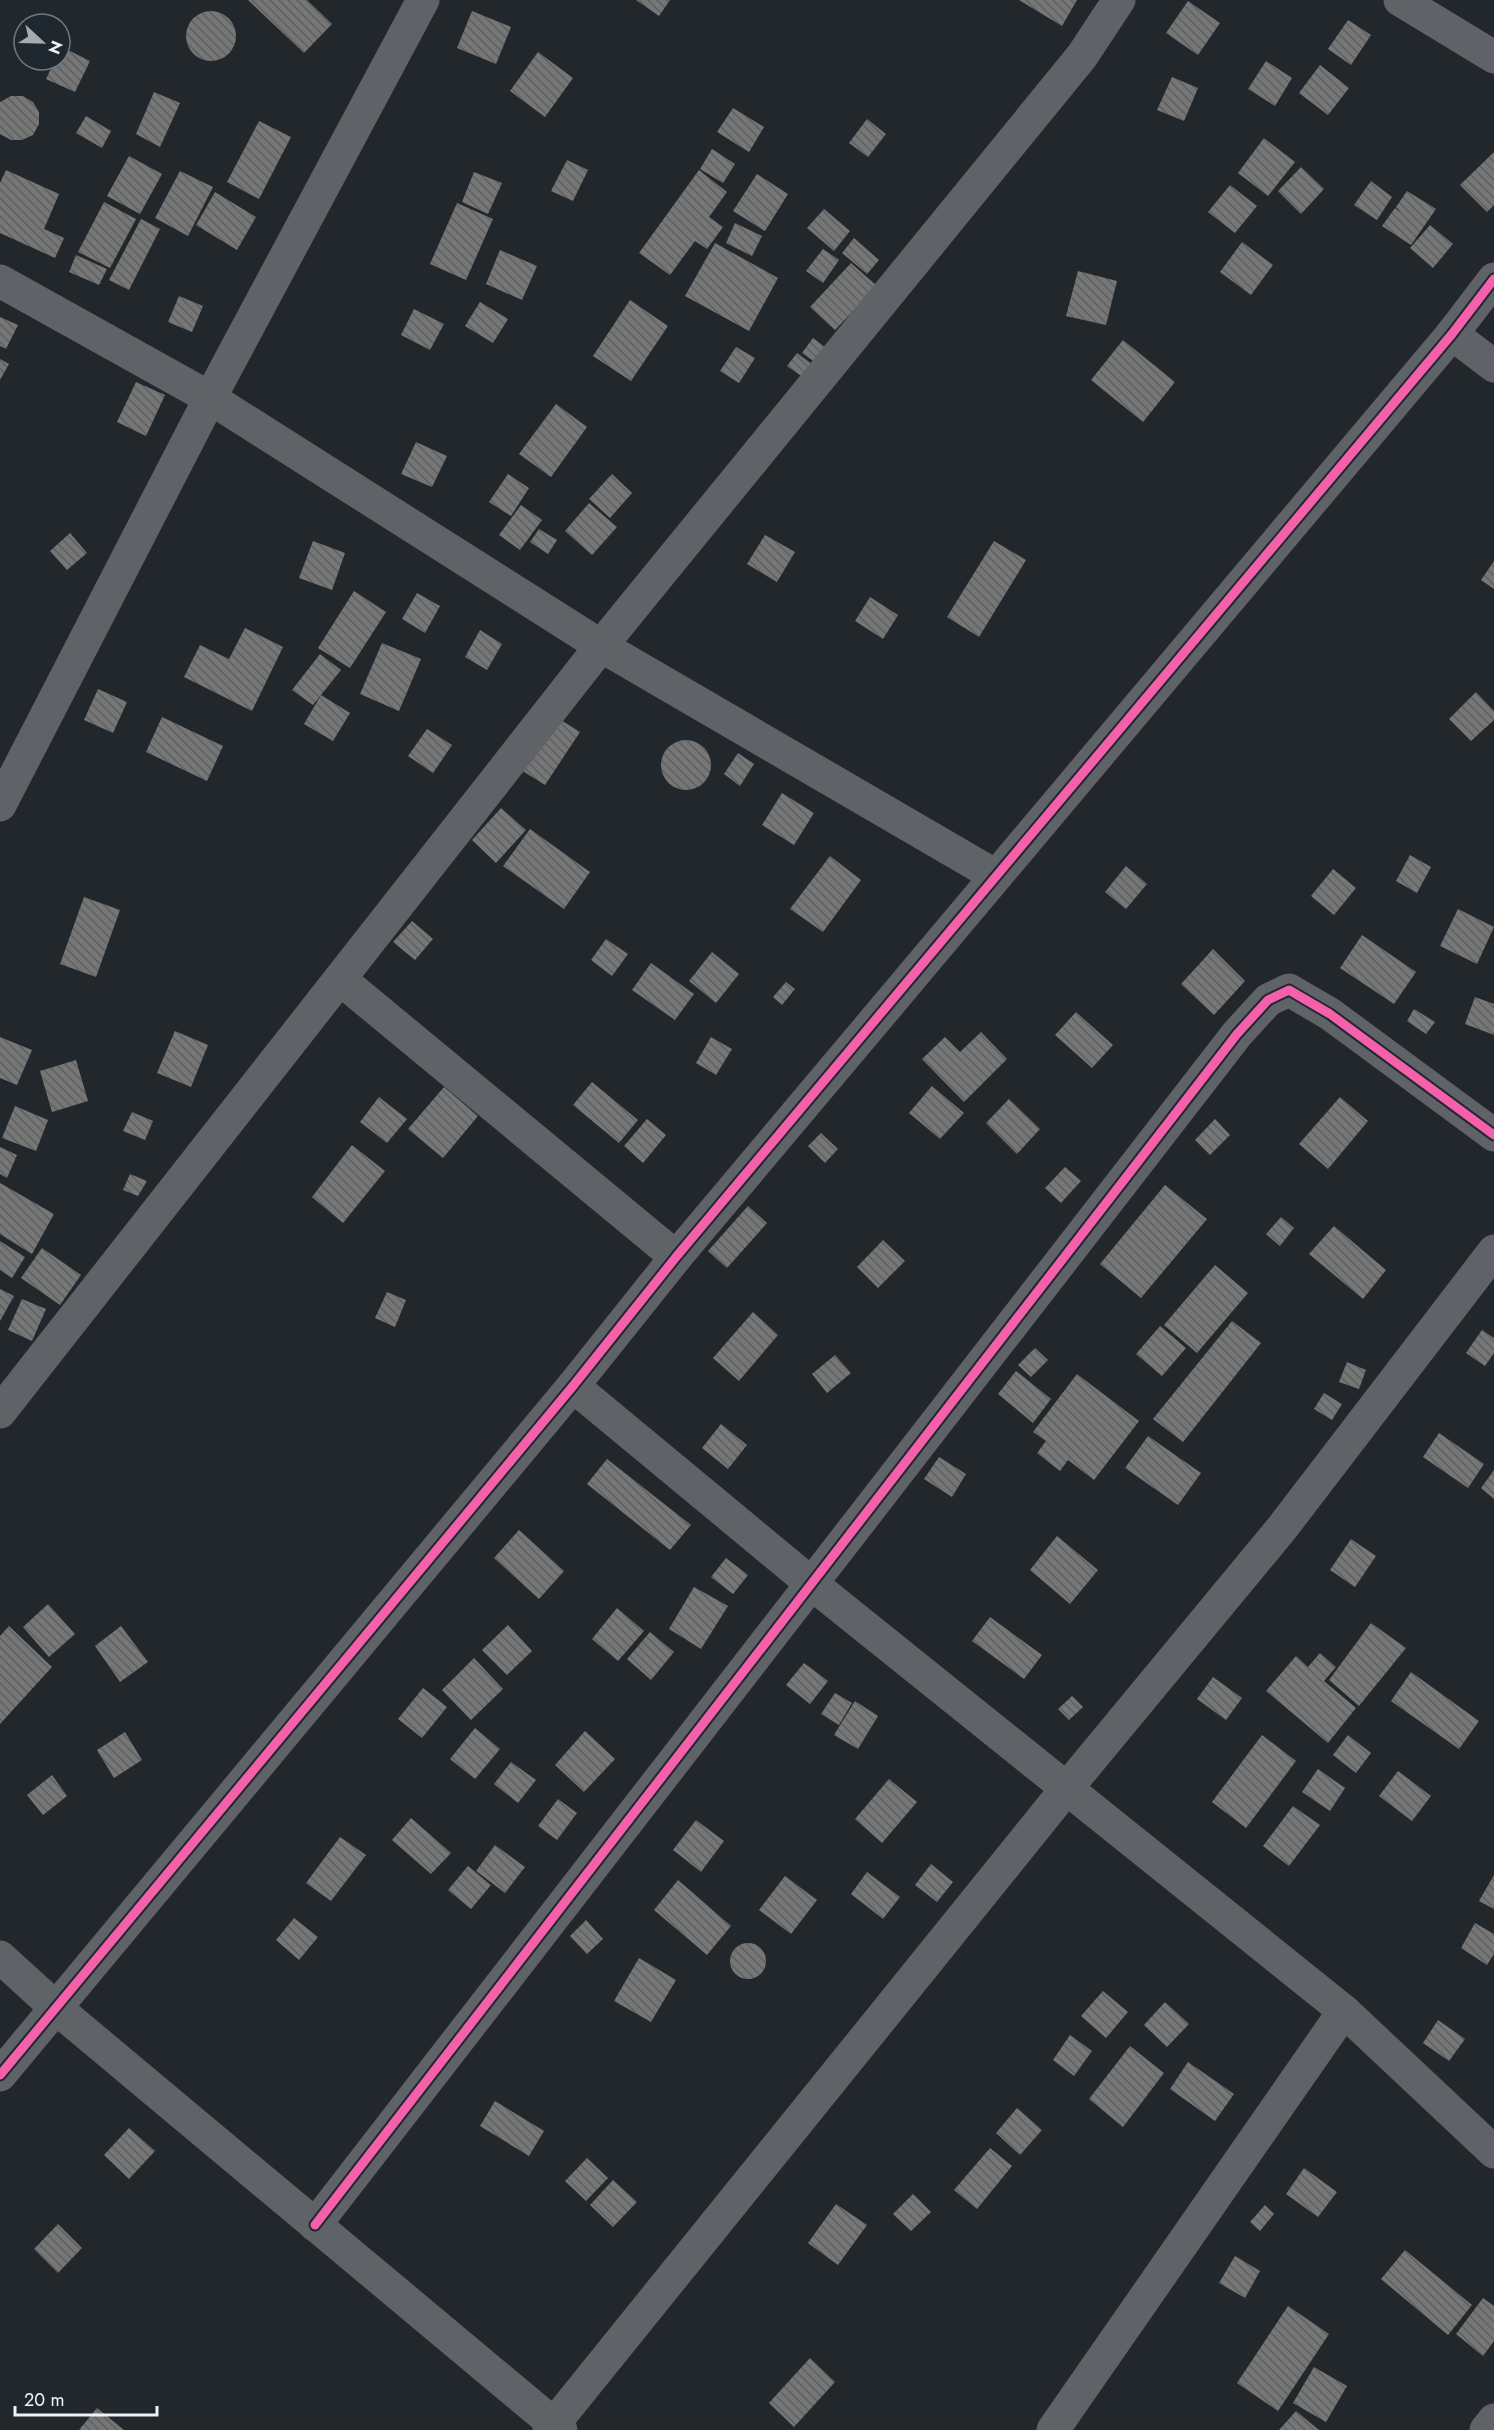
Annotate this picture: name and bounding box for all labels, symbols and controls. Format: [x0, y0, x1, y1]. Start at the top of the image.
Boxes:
north arrow [12, 12, 72, 72]
text: N [42, 37, 68, 58]
scale bar [15, 2379, 158, 2417]
text: 20 m [24, 2387, 64, 2413]

